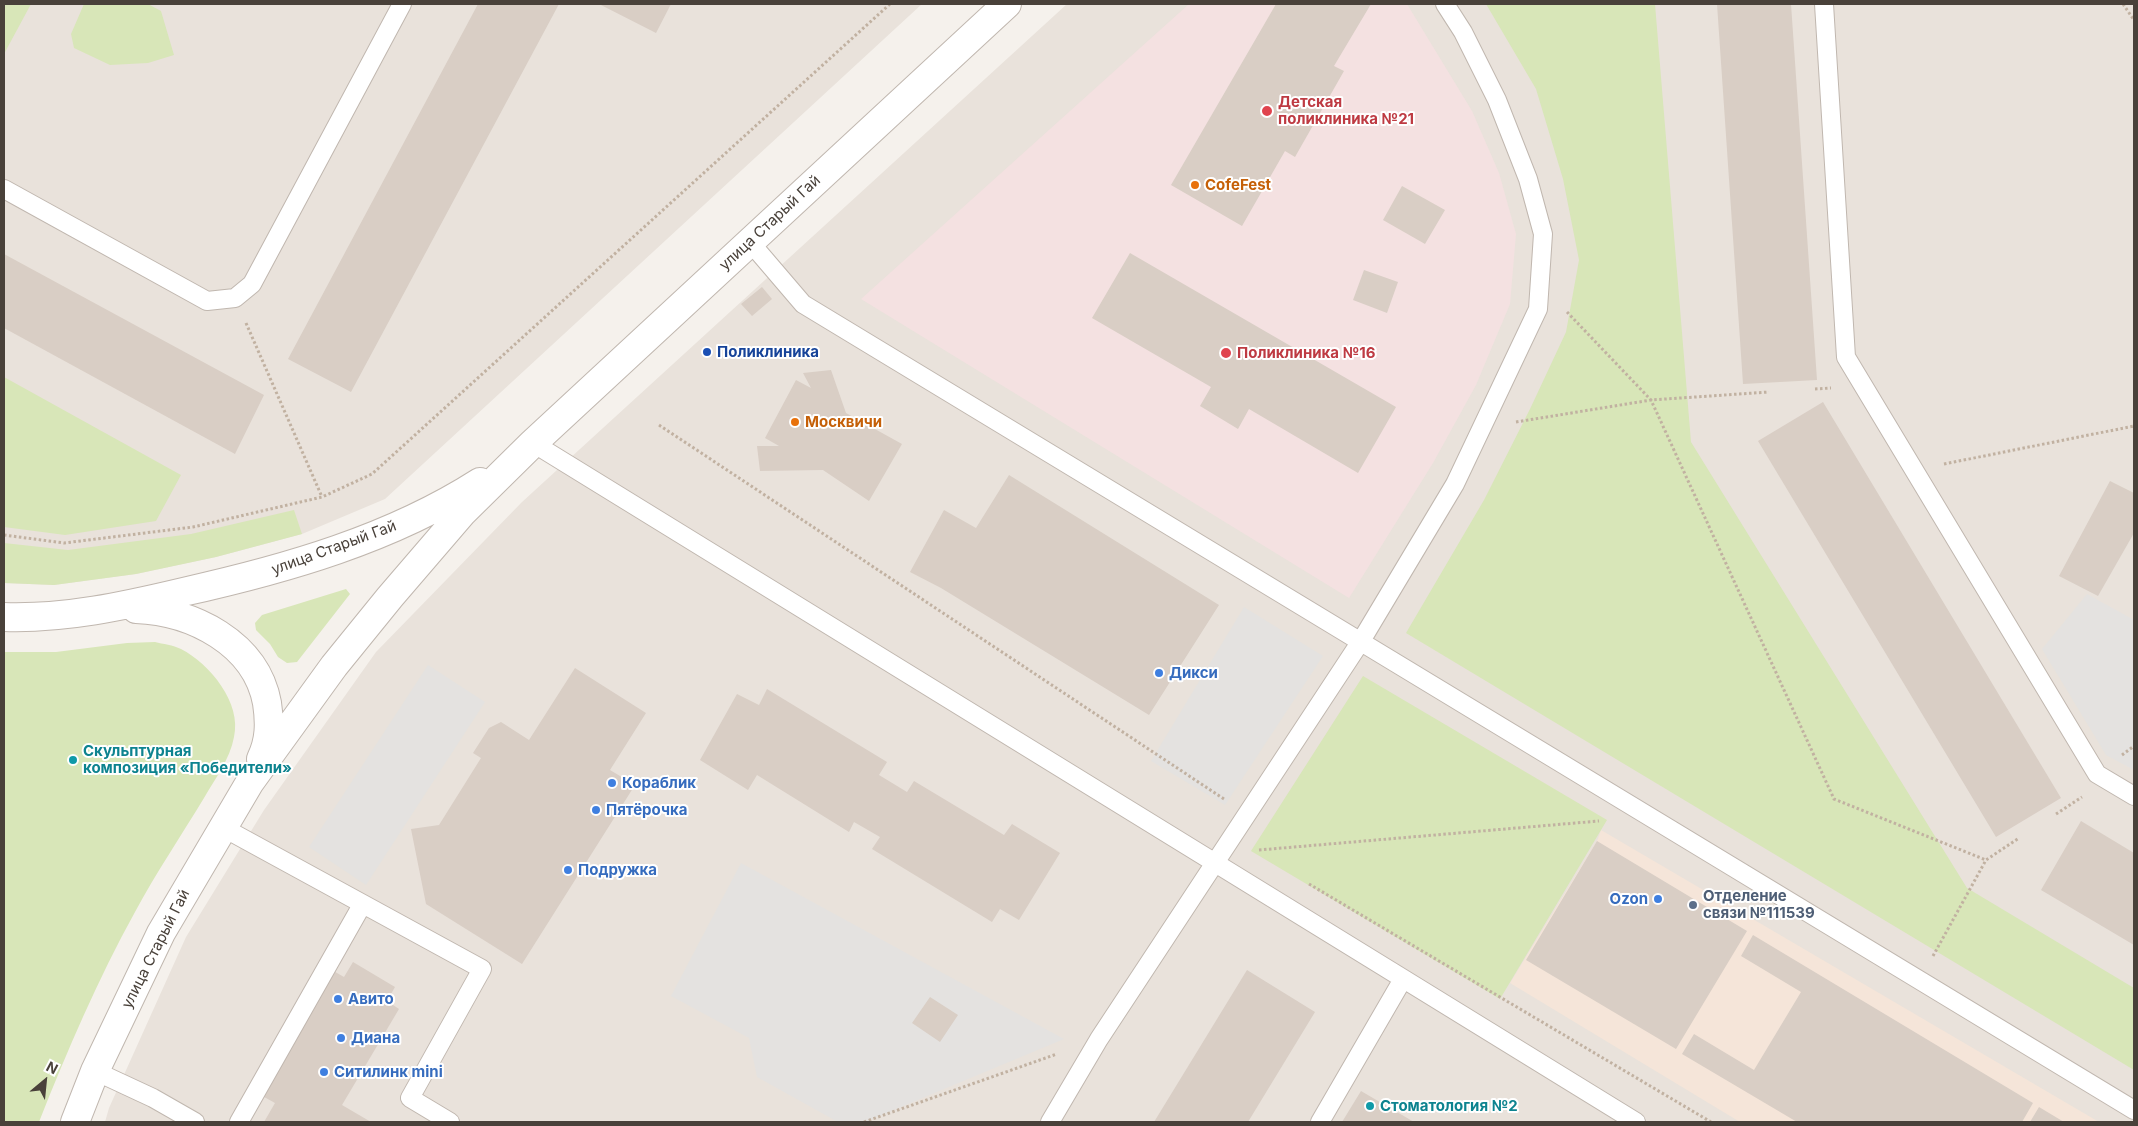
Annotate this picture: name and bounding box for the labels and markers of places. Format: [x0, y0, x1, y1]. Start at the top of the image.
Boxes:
place label: Детская поликлиника №21 [1278, 93, 1414, 128]
marker: Детская поликлиника №21 [1260, 104, 1274, 118]
place label: CofeFest [1205, 176, 1271, 194]
marker: CofeFest [1189, 179, 1201, 191]
place label: Поликлиника [717, 343, 819, 361]
place label: Поликлиника №16 [1237, 344, 1375, 362]
marker: Поликлиника [701, 346, 713, 358]
marker: Поликлиника №16 [1219, 346, 1233, 360]
place label: Москвичи [805, 413, 882, 431]
marker: Москвичи [789, 416, 801, 428]
place label: Дикси [1169, 664, 1218, 682]
marker: Дикси [1153, 667, 1165, 679]
place label: Скульптурная композиция «Победители» [83, 742, 292, 777]
marker: Скульптурная композиция «Победители» [67, 754, 79, 766]
place label: Кораблик [622, 774, 696, 792]
marker: Кораблик [606, 777, 618, 789]
place label: Пятёрочка [606, 801, 687, 819]
marker: Пятёрочка [590, 804, 602, 816]
place label: Подружка [578, 861, 657, 879]
marker: Подружка [562, 864, 574, 876]
place label: Отделение связи №111539 [1703, 887, 1815, 922]
place label: Ozon [1610, 890, 1648, 908]
marker: Ozon [1652, 893, 1664, 905]
marker: Отделение связи №111539 [1687, 899, 1699, 911]
place label: Авито [348, 990, 394, 1008]
marker: Авито [332, 993, 344, 1005]
place label: Диана [351, 1029, 400, 1047]
marker: Диана [335, 1032, 347, 1044]
place label: Ситилинк mini [334, 1063, 443, 1081]
marker: Ситилинк mini [318, 1066, 330, 1078]
place label: Стоматология №2 [1380, 1097, 1518, 1115]
marker: Стоматология №2 [1364, 1100, 1376, 1112]

